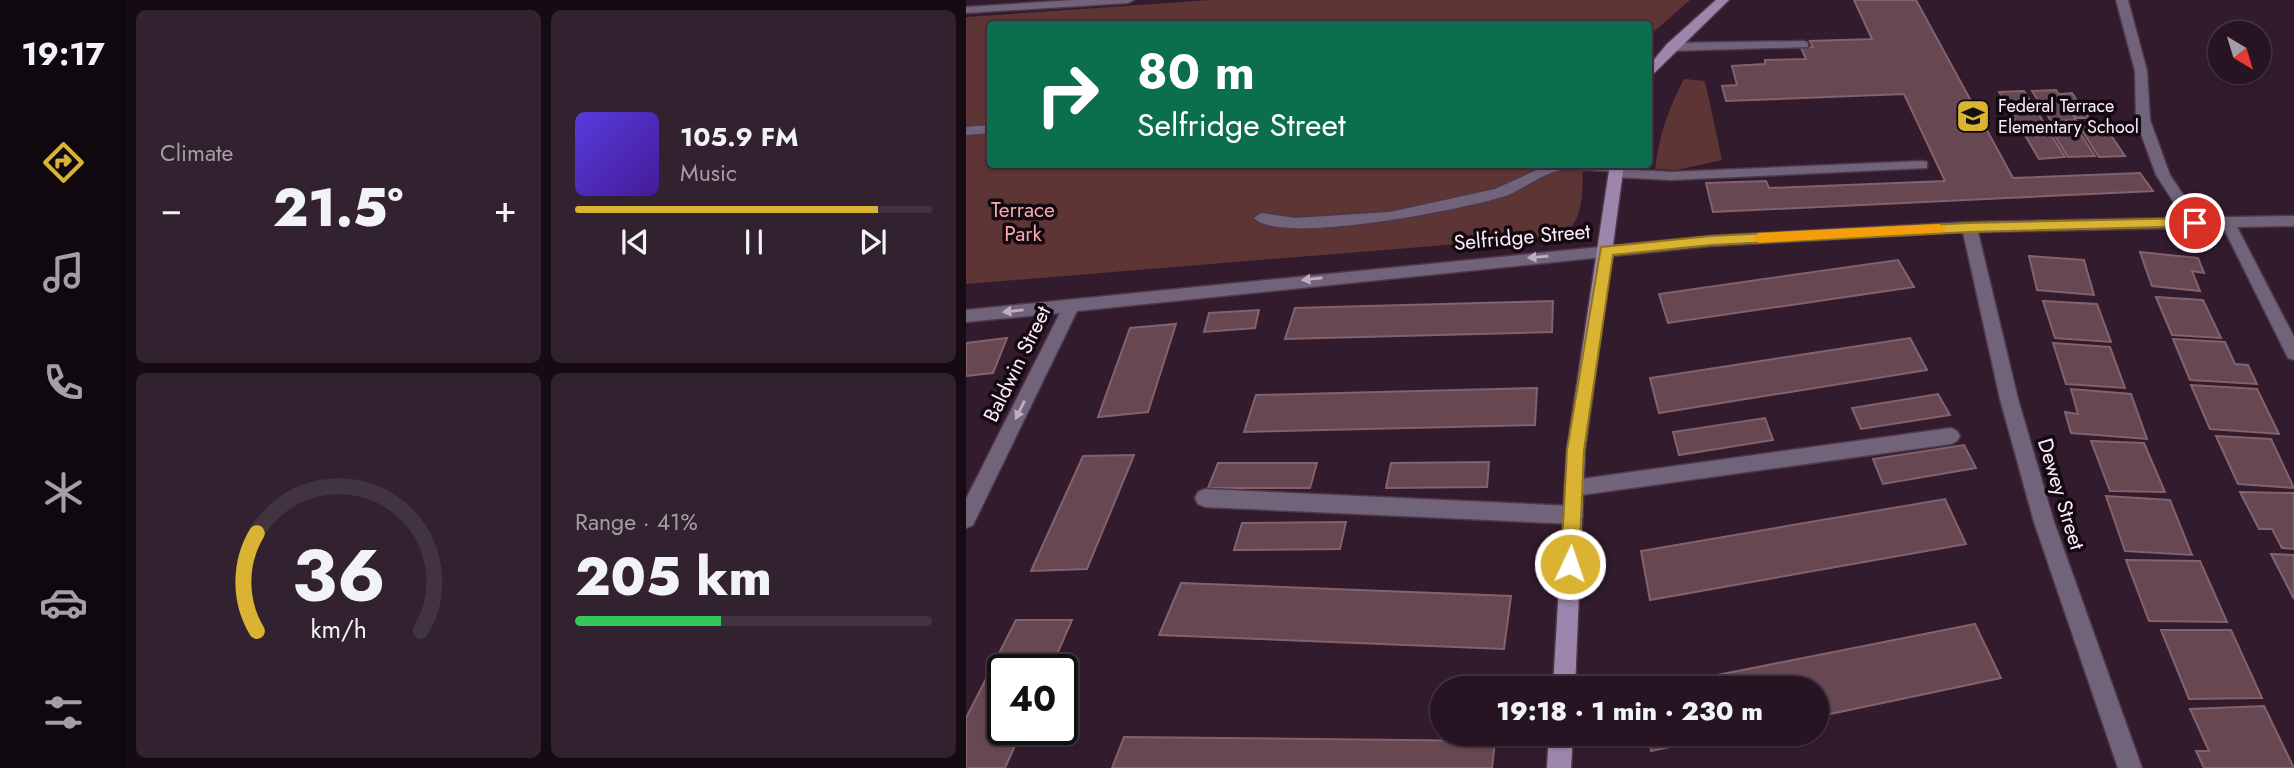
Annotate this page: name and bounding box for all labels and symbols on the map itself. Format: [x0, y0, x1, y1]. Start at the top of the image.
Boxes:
north arrow [2208, 21, 2272, 84]
place label: Federal Terrace Elementary School [1998, 93, 2139, 140]
school or university icon: Federal Terrace Elementary School [1954, 97, 1992, 135]
pin [2165, 193, 2225, 253]
park label: Terrace Park [991, 195, 1055, 249]
street label: Selfridge Street [1452, 216, 1592, 258]
one-way arrow [1527, 252, 1549, 263]
one-way arrow [1301, 274, 1323, 285]
street label: Baldwin Street [976, 301, 1058, 427]
one-way arrow [1001, 306, 1023, 317]
one-way arrow [1014, 400, 1026, 420]
street label: Dewey Street [2030, 435, 2092, 553]
position arrow [1533, 527, 1607, 601]
speed limit sign: 40 [987, 654, 1078, 745]

